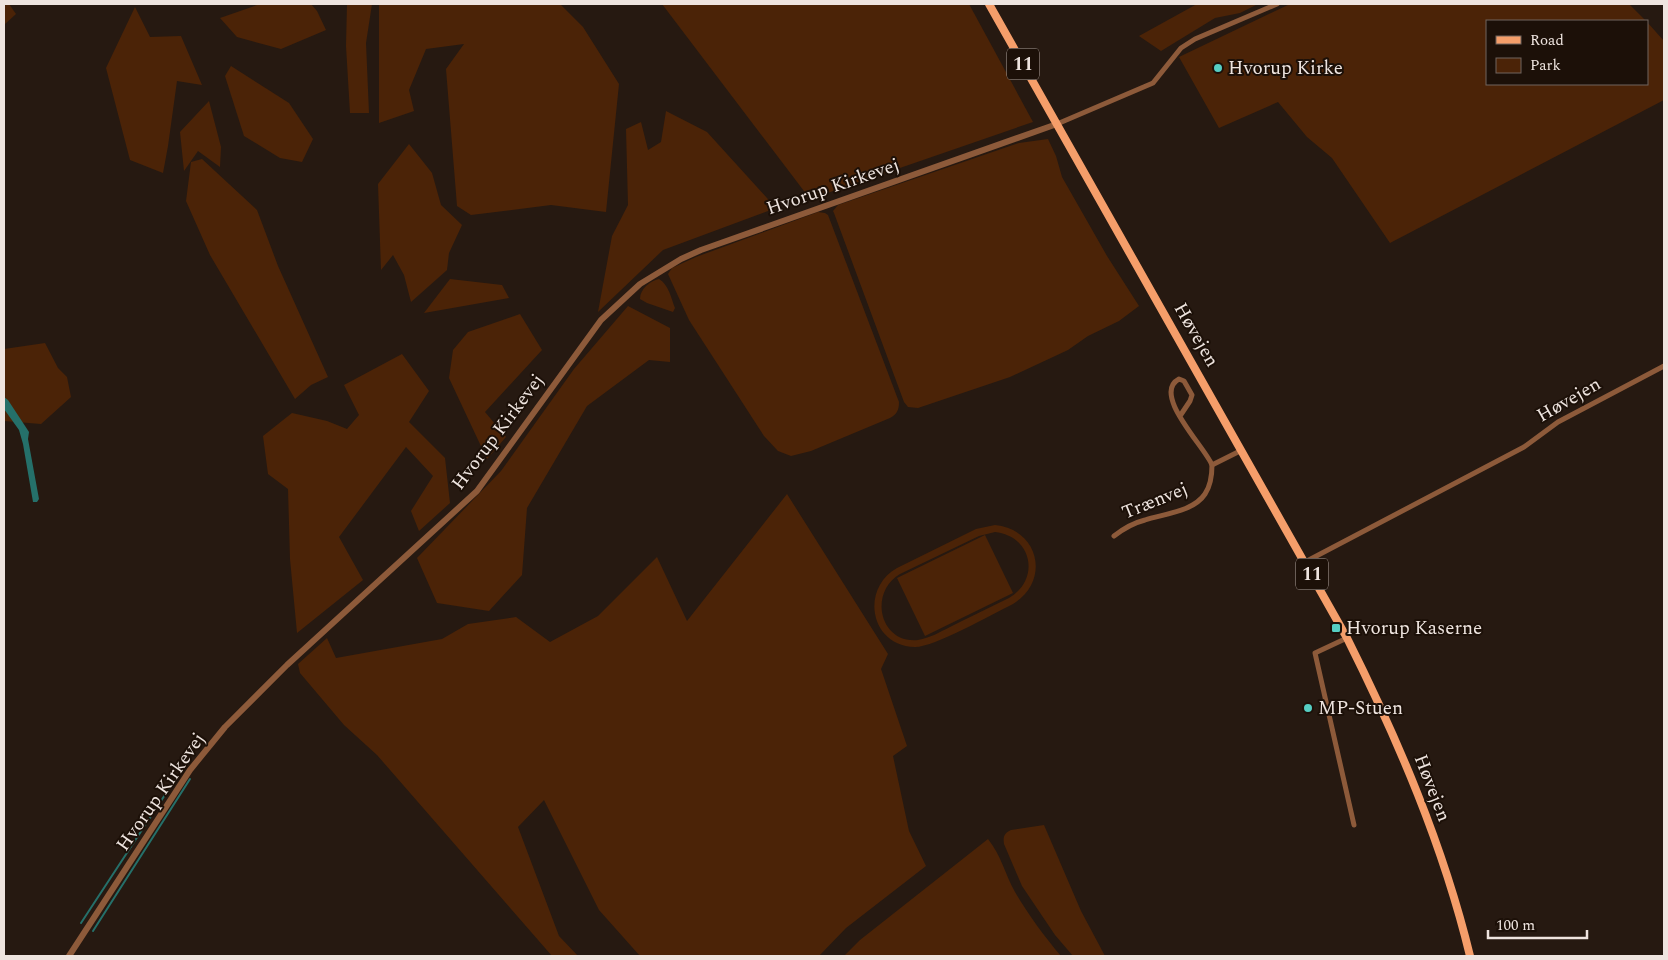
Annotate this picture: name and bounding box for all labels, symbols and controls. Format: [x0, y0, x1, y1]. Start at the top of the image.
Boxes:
legend [1486, 20, 1648, 85]
text: Road [1530, 29, 1564, 52]
road number: 11 [1007, 49, 1039, 80]
place label: Hvorup Kirke [1228, 54, 1343, 83]
text: Park [1530, 54, 1561, 77]
marker: Hvorup Kirke [1212, 62, 1224, 74]
street label: Hvorup Kirkevej [762, 151, 904, 223]
street label: Høvejen [1166, 297, 1226, 373]
street label: Hvorup Kirkevej [445, 368, 551, 496]
street label: Høvejen [1531, 370, 1607, 430]
street label: Trænvej [1118, 475, 1192, 527]
road number: 11 [1296, 558, 1328, 590]
place label: Hvorup Kaserne [1346, 614, 1482, 643]
marker: Hvorup Kaserne [1330, 622, 1342, 634]
place label: MP-Stuen [1318, 694, 1403, 723]
marker: MP-Stuen [1302, 702, 1314, 714]
street label: Hvorup Kirkevej [109, 727, 213, 857]
street label: Høvejen [1406, 750, 1458, 826]
scale bar [1488, 908, 1587, 940]
text: 100 m [1496, 914, 1535, 937]

